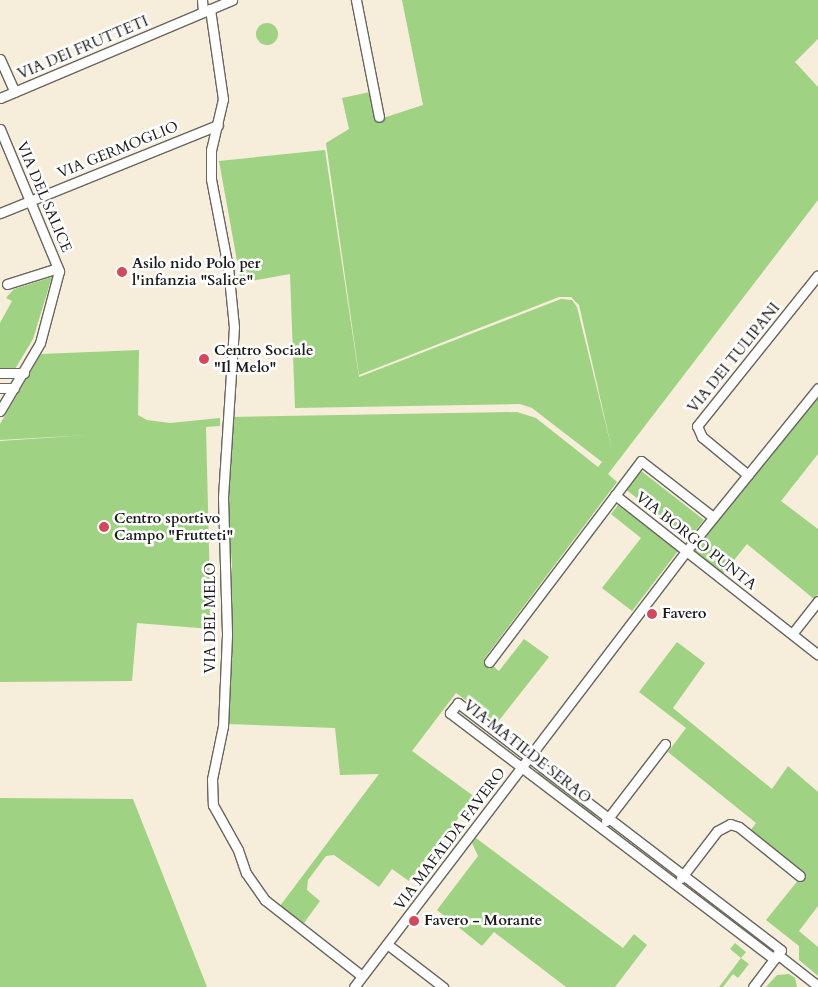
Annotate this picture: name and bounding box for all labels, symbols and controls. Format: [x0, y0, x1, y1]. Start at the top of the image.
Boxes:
street label: VIA DEI FRUTTETI [15, 12, 151, 84]
street label: VIA GERMOGLIO [55, 118, 181, 182]
street label: VIA DEL SALICE [13, 139, 75, 255]
place label: Asilo nido Polo per l'infanzia "Salice" [132, 254, 260, 289]
marker: Asilo nido Polo per l'infanzia "Salice" [116, 266, 128, 278]
street label: VIA DEI TULIPANI [684, 299, 784, 417]
place label: Centro Sociale "Il Melo" [214, 341, 313, 376]
marker: Centro Sociale "Il Melo" [198, 353, 210, 365]
street label: VIA BORGO PUNTA [632, 488, 760, 594]
place label: Centro sportivo Campo "Frutteti" [114, 509, 233, 544]
marker: Centro sportivo Campo "Frutteti" [98, 521, 110, 533]
street label: VIA DEL MELO [202, 563, 220, 673]
place label: Favero [662, 605, 706, 623]
marker: Favero [646, 608, 658, 620]
street label: VIA MATILDE SERAO [460, 697, 594, 807]
street label: VIA MAFALDA FAVERO [391, 764, 509, 914]
place label: Favero - Morante [424, 912, 542, 930]
marker: Favero - Morante [408, 915, 420, 927]

